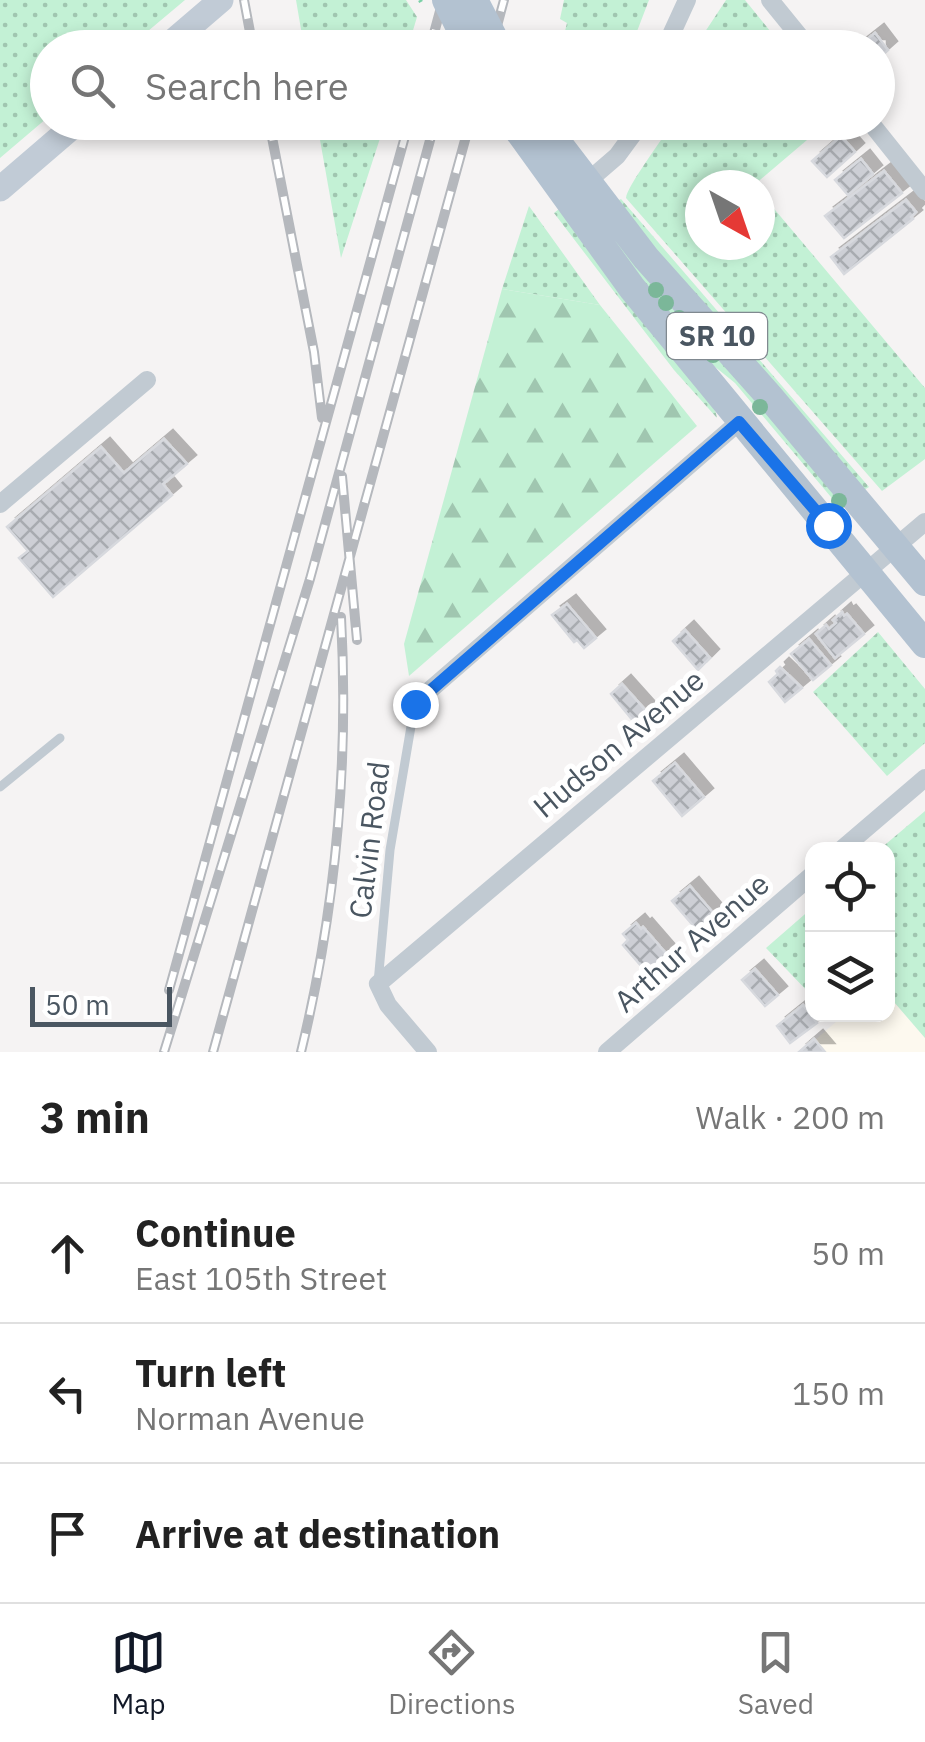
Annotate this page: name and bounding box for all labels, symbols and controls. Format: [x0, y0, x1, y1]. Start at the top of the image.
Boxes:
search box [30, 30, 895, 140]
icon: search [65, 58, 120, 113]
text: Search here [145, 61, 349, 110]
north arrow [685, 170, 775, 260]
road number: SR 10 [667, 313, 767, 359]
route start [806, 503, 852, 549]
street label: Hudson Avenue [525, 660, 712, 826]
route end [393, 682, 439, 728]
street label: Calvin Road [340, 759, 397, 921]
map controls [805, 842, 895, 1022]
button: locate [805, 842, 895, 932]
street label: Arthur Avenue [605, 864, 777, 1020]
button: layers [805, 932, 895, 1022]
scale bar [30, 982, 172, 1026]
text: 50 m [45, 986, 110, 1023]
text: 3 min [40, 1090, 150, 1145]
text: Walk · 200 m [696, 1096, 885, 1138]
text: Continue [135, 1208, 296, 1257]
icon: ahead [40, 1226, 95, 1281]
text: 50 m [811, 1232, 885, 1274]
text: East 105th Street [135, 1257, 387, 1299]
text: Turn left [135, 1348, 286, 1397]
icon: left [40, 1366, 95, 1421]
text: 150 m [792, 1372, 885, 1414]
text: Norman Avenue [135, 1397, 365, 1439]
icon: arrive [40, 1506, 95, 1561]
text: Arrive at destination [135, 1509, 500, 1558]
tab: Map [111, 1625, 166, 1722]
tab: Directions [388, 1625, 516, 1722]
tab: Saved [738, 1625, 814, 1722]

